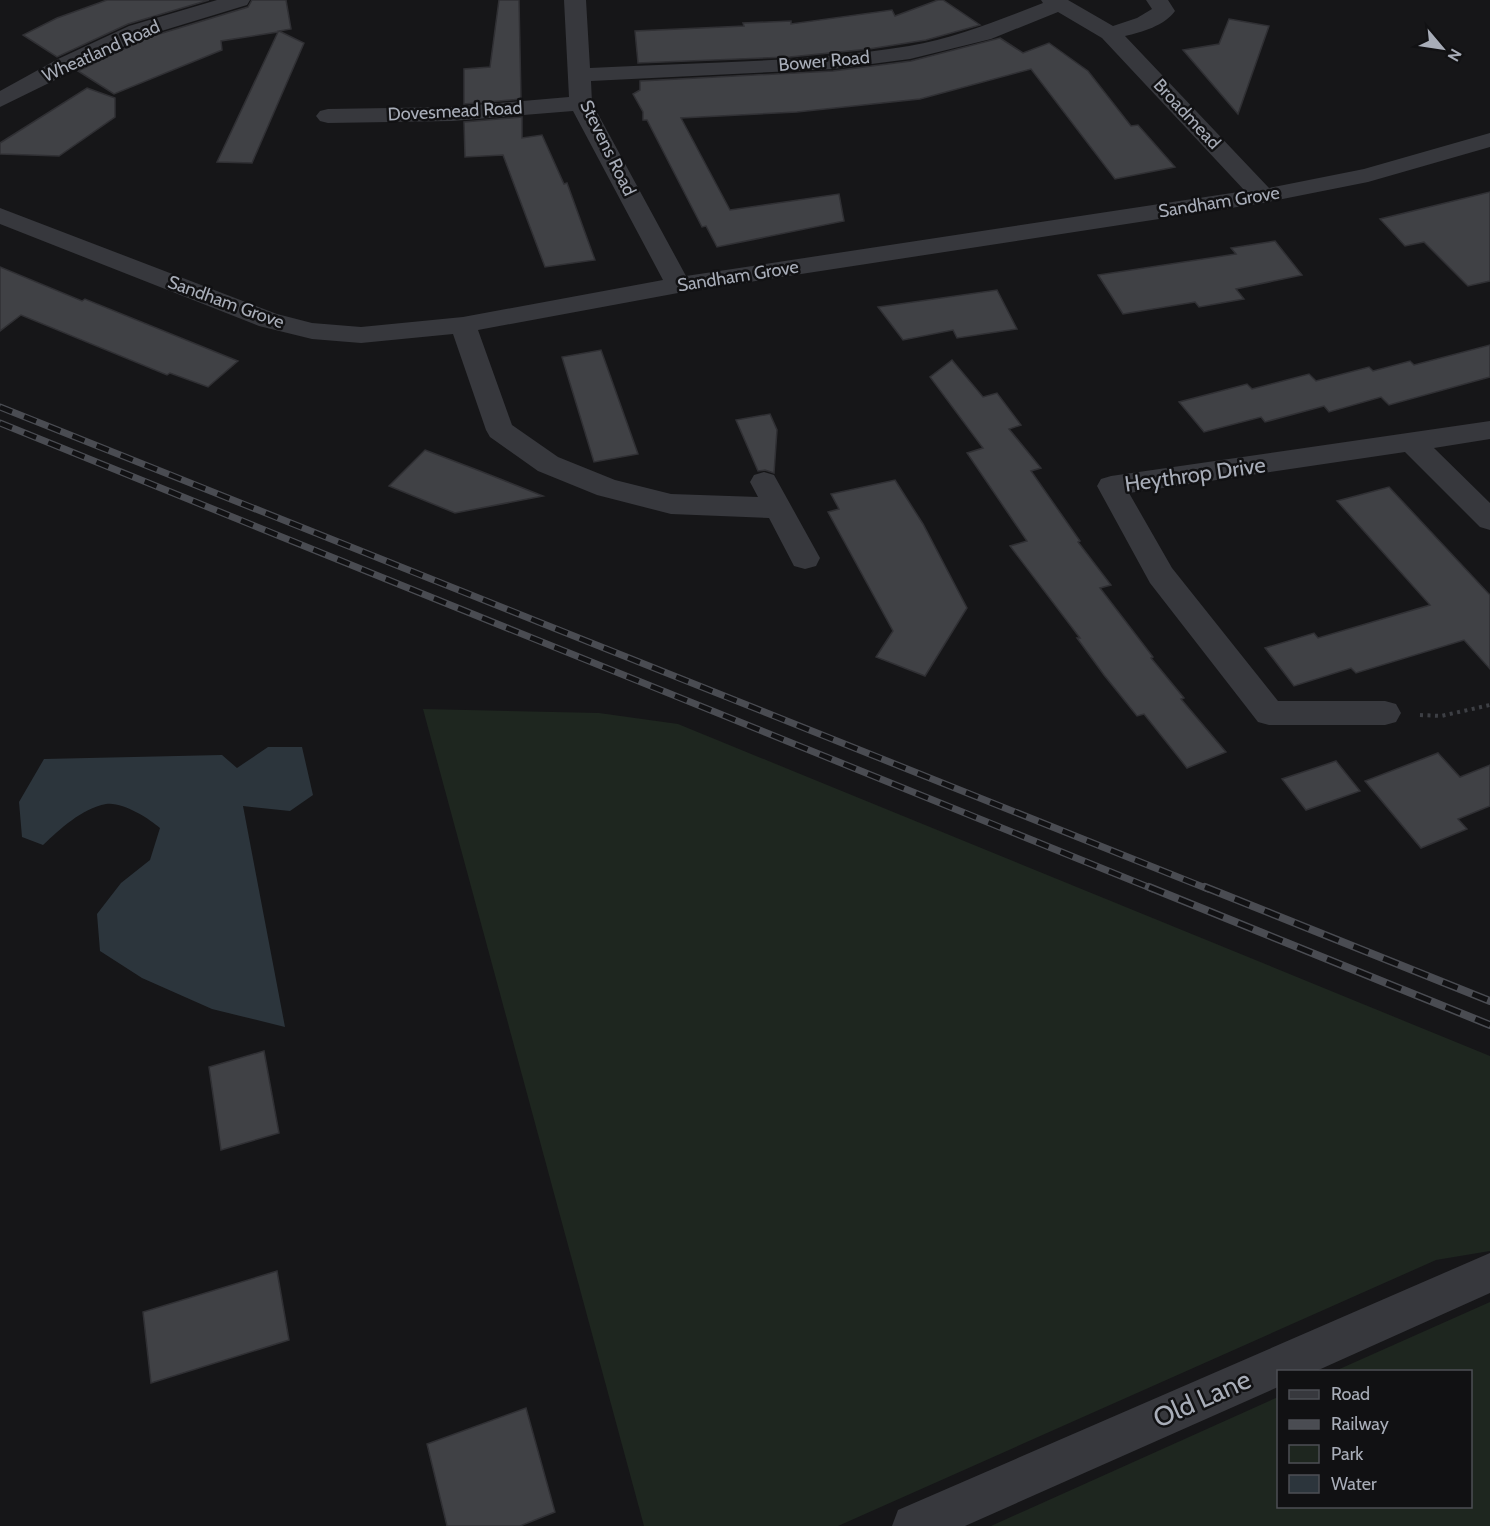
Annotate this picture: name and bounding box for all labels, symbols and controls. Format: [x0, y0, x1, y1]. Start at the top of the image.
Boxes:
street label: Wheatland Road [39, 15, 163, 87]
north arrow [1412, 18, 1472, 78]
text: N [1444, 45, 1466, 65]
street label: Bower Road [777, 46, 871, 76]
street label: Broadmead [1149, 74, 1225, 154]
street label: Dovesmead Road [387, 96, 523, 126]
street label: Stevens Road [575, 96, 641, 200]
street label: Sandham Grove [1157, 182, 1281, 222]
street label: Sandham Grove [676, 256, 800, 296]
street label: Sandham Grove [165, 271, 287, 333]
street label: Heythrop Drive [1123, 451, 1267, 498]
street label: Old Lane [1148, 1362, 1256, 1435]
legend [1277, 1370, 1472, 1508]
text: Road [1331, 1383, 1370, 1405]
text: Railway [1331, 1413, 1389, 1435]
text: Park [1331, 1443, 1364, 1465]
text: Water [1331, 1473, 1377, 1495]

